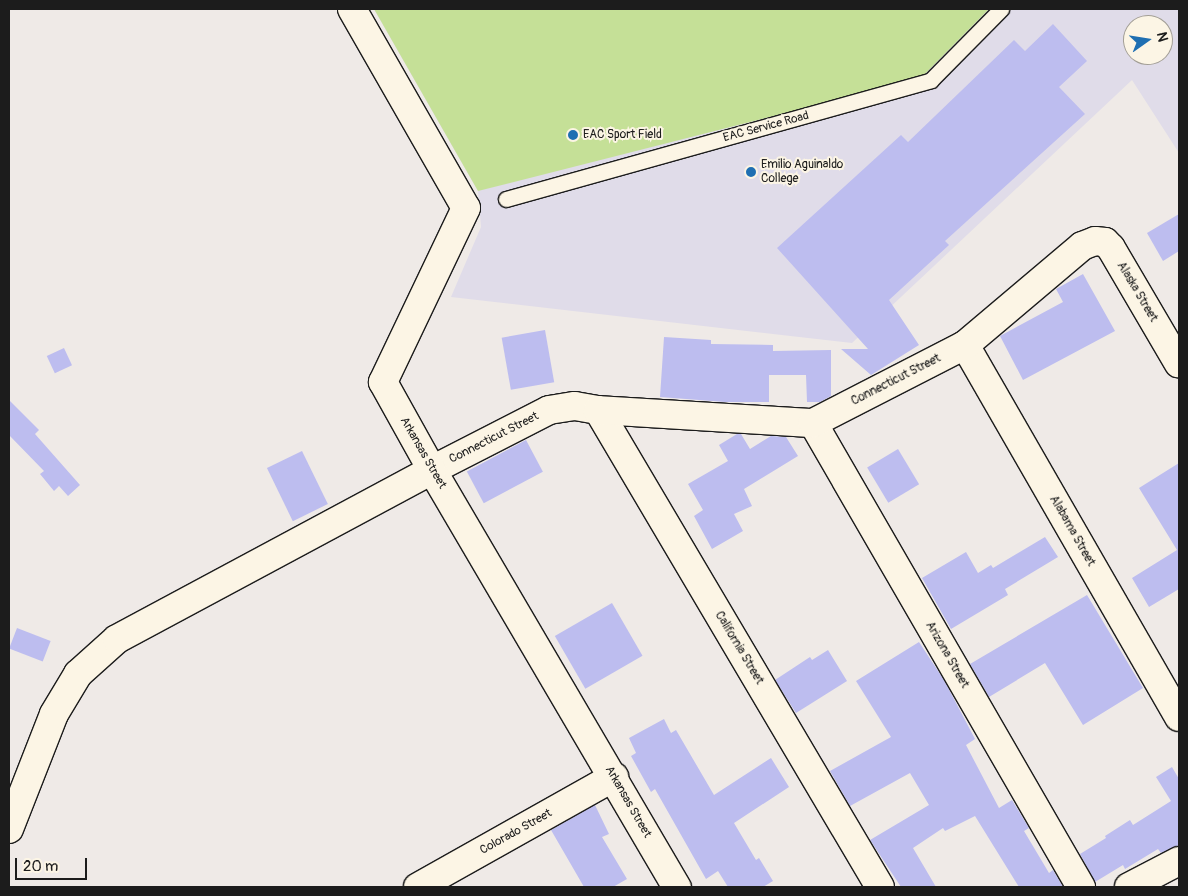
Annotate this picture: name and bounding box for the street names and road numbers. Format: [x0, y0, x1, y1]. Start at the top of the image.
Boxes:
street label: EAC Service Road [722, 109, 810, 145]
street label: Alaska Street [1113, 259, 1161, 325]
street label: Connecticut Street [849, 351, 943, 409]
street label: Connecticut Street [447, 409, 541, 467]
street label: Arkansas Street [397, 415, 449, 491]
street label: Alabama Street [1046, 493, 1098, 569]
street label: California Street [712, 609, 766, 687]
street label: Arizona Street [922, 619, 972, 691]
street label: Arkansas Street [602, 764, 654, 840]
street label: Colorado Street [477, 806, 555, 858]

